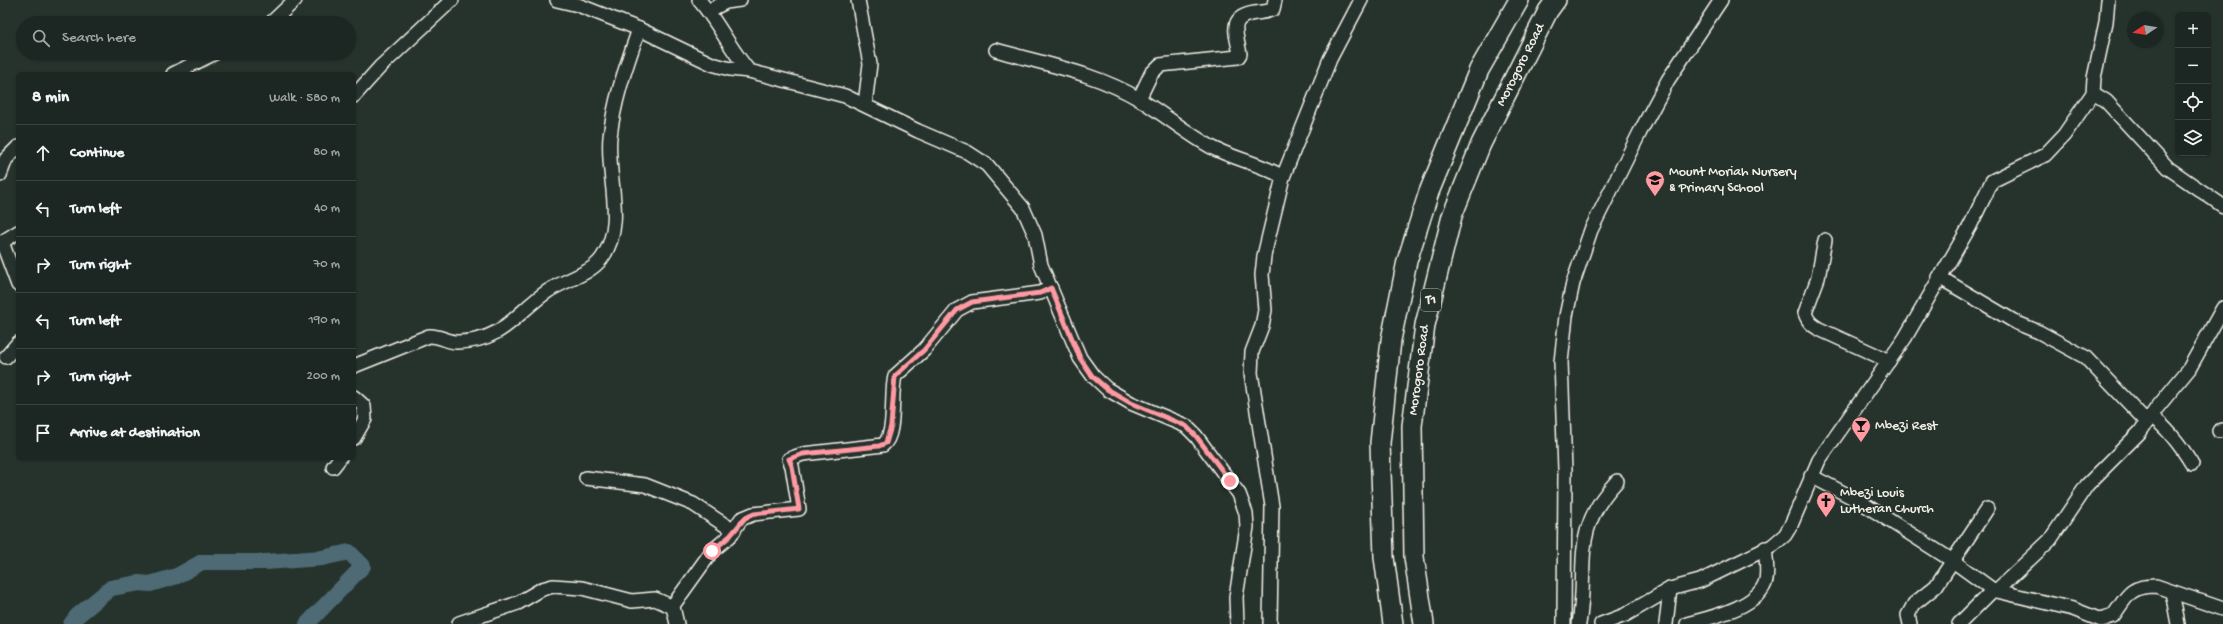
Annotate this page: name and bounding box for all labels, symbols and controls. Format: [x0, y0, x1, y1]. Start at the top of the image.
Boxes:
north arrow [2127, 12, 2163, 48]
map controls [2175, 12, 2211, 156]
button: + [2175, 12, 2211, 48]
search box [16, 16, 356, 60]
street label: Morogoro Road [1493, 19, 1550, 109]
icon: search [30, 27, 52, 49]
text: Search here [62, 29, 136, 47]
button: − [2175, 48, 2211, 84]
button: locate [2175, 84, 2211, 120]
text: 8 min [32, 88, 69, 108]
text: Walk · 580 m [269, 91, 340, 106]
button: layers [2175, 120, 2211, 156]
icon: ahead [32, 142, 54, 164]
text: Continue [70, 144, 124, 162]
text: 80 m [313, 145, 340, 160]
place label: Mount Moriah Nursery & Primary School [1669, 164, 1797, 197]
school or university icon: Mount Moriah Nursery & Primary School [1644, 169, 1666, 197]
icon: left [32, 198, 54, 220]
text: Turn left [70, 200, 121, 218]
text: 40 m [314, 201, 340, 216]
icon: right [32, 254, 54, 276]
text: Turn right [70, 256, 130, 274]
text: 70 m [314, 257, 340, 272]
road number: T1 [1421, 289, 1441, 311]
icon: left [32, 310, 54, 332]
text: Turn left [70, 312, 121, 330]
text: 190 m [309, 313, 340, 328]
street label: Morogoro Road [1405, 322, 1434, 416]
icon: right [32, 366, 54, 388]
text: Turn right [70, 368, 130, 386]
text: 200 m [307, 369, 340, 384]
bar icon: Mbezi Rest [1850, 415, 1872, 443]
place label: Mbezi Rest [1875, 418, 1939, 435]
icon: arrive [32, 422, 54, 444]
text: Arrive at destination [70, 424, 200, 442]
route end [1221, 472, 1239, 490]
place label: Mbezi Louis Lutheran Church [1840, 485, 1934, 518]
church icon: Mbezi Louis Lutheran Church [1815, 490, 1837, 518]
route start [703, 542, 721, 560]

